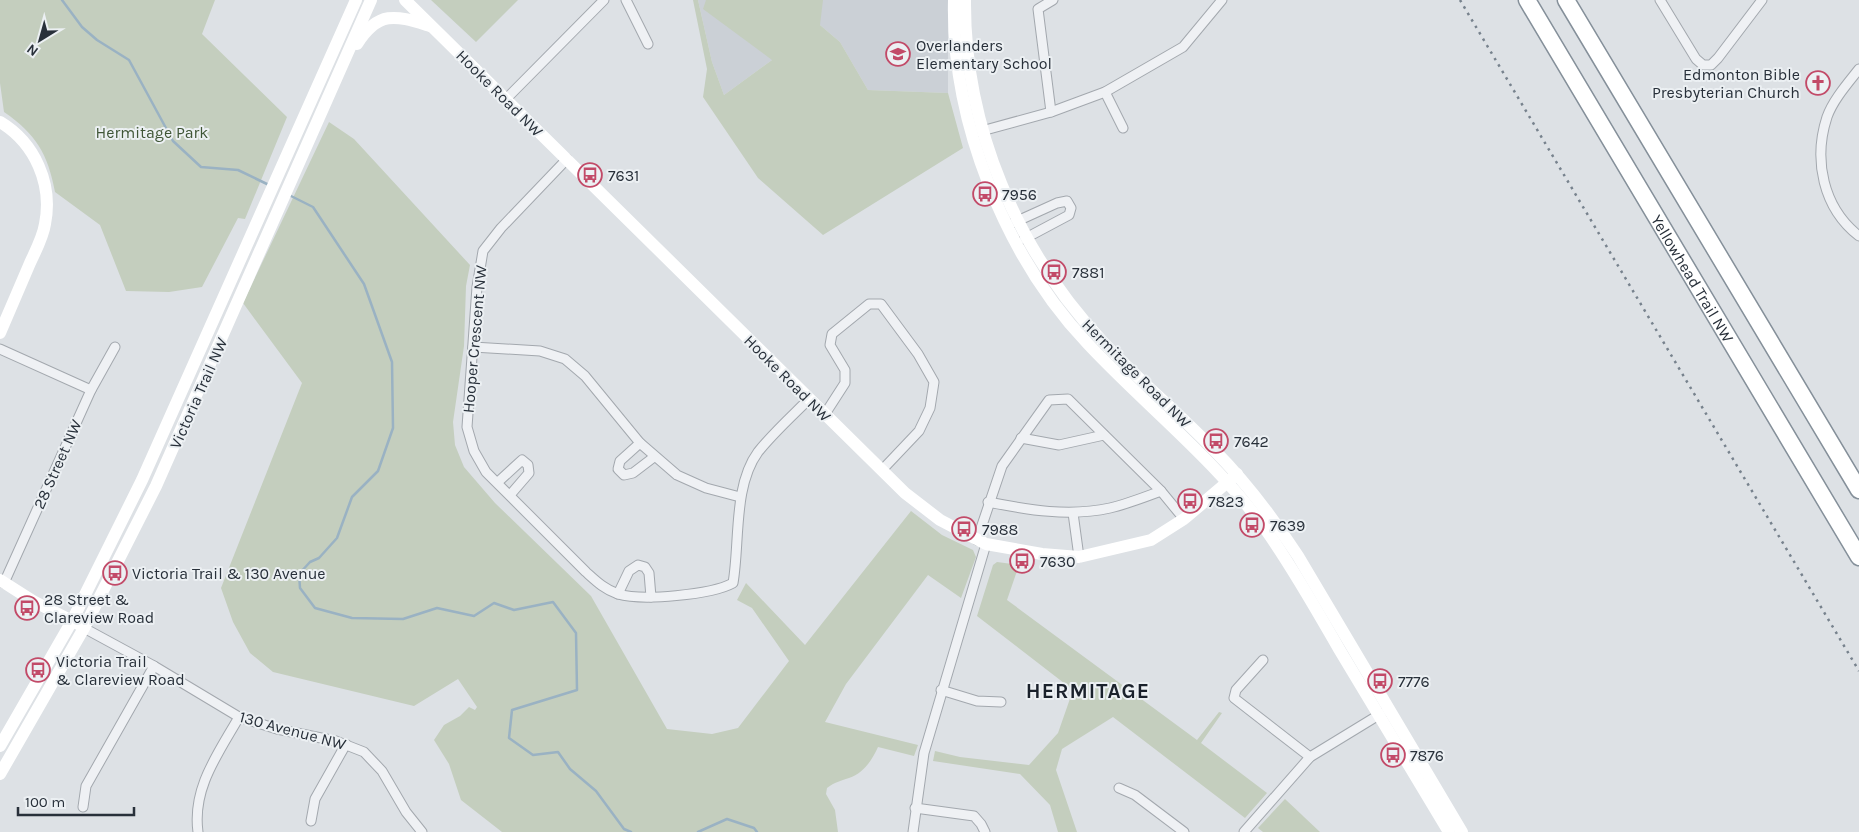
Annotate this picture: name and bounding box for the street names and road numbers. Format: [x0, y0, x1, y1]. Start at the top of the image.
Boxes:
street label: Hooke Road NW [452, 46, 548, 141]
street label: Yellowhead Trail NW [1647, 211, 1738, 346]
street label: Hooper Crescent NW [459, 263, 491, 414]
street label: Hermitage Road NW [1078, 315, 1196, 432]
street label: Hooke Road NW [740, 331, 836, 426]
street label: Victoria Trail NW [165, 334, 232, 452]
street label: 28 Street NW [29, 416, 86, 512]
street label: 130 Avenue NW [237, 707, 349, 754]

